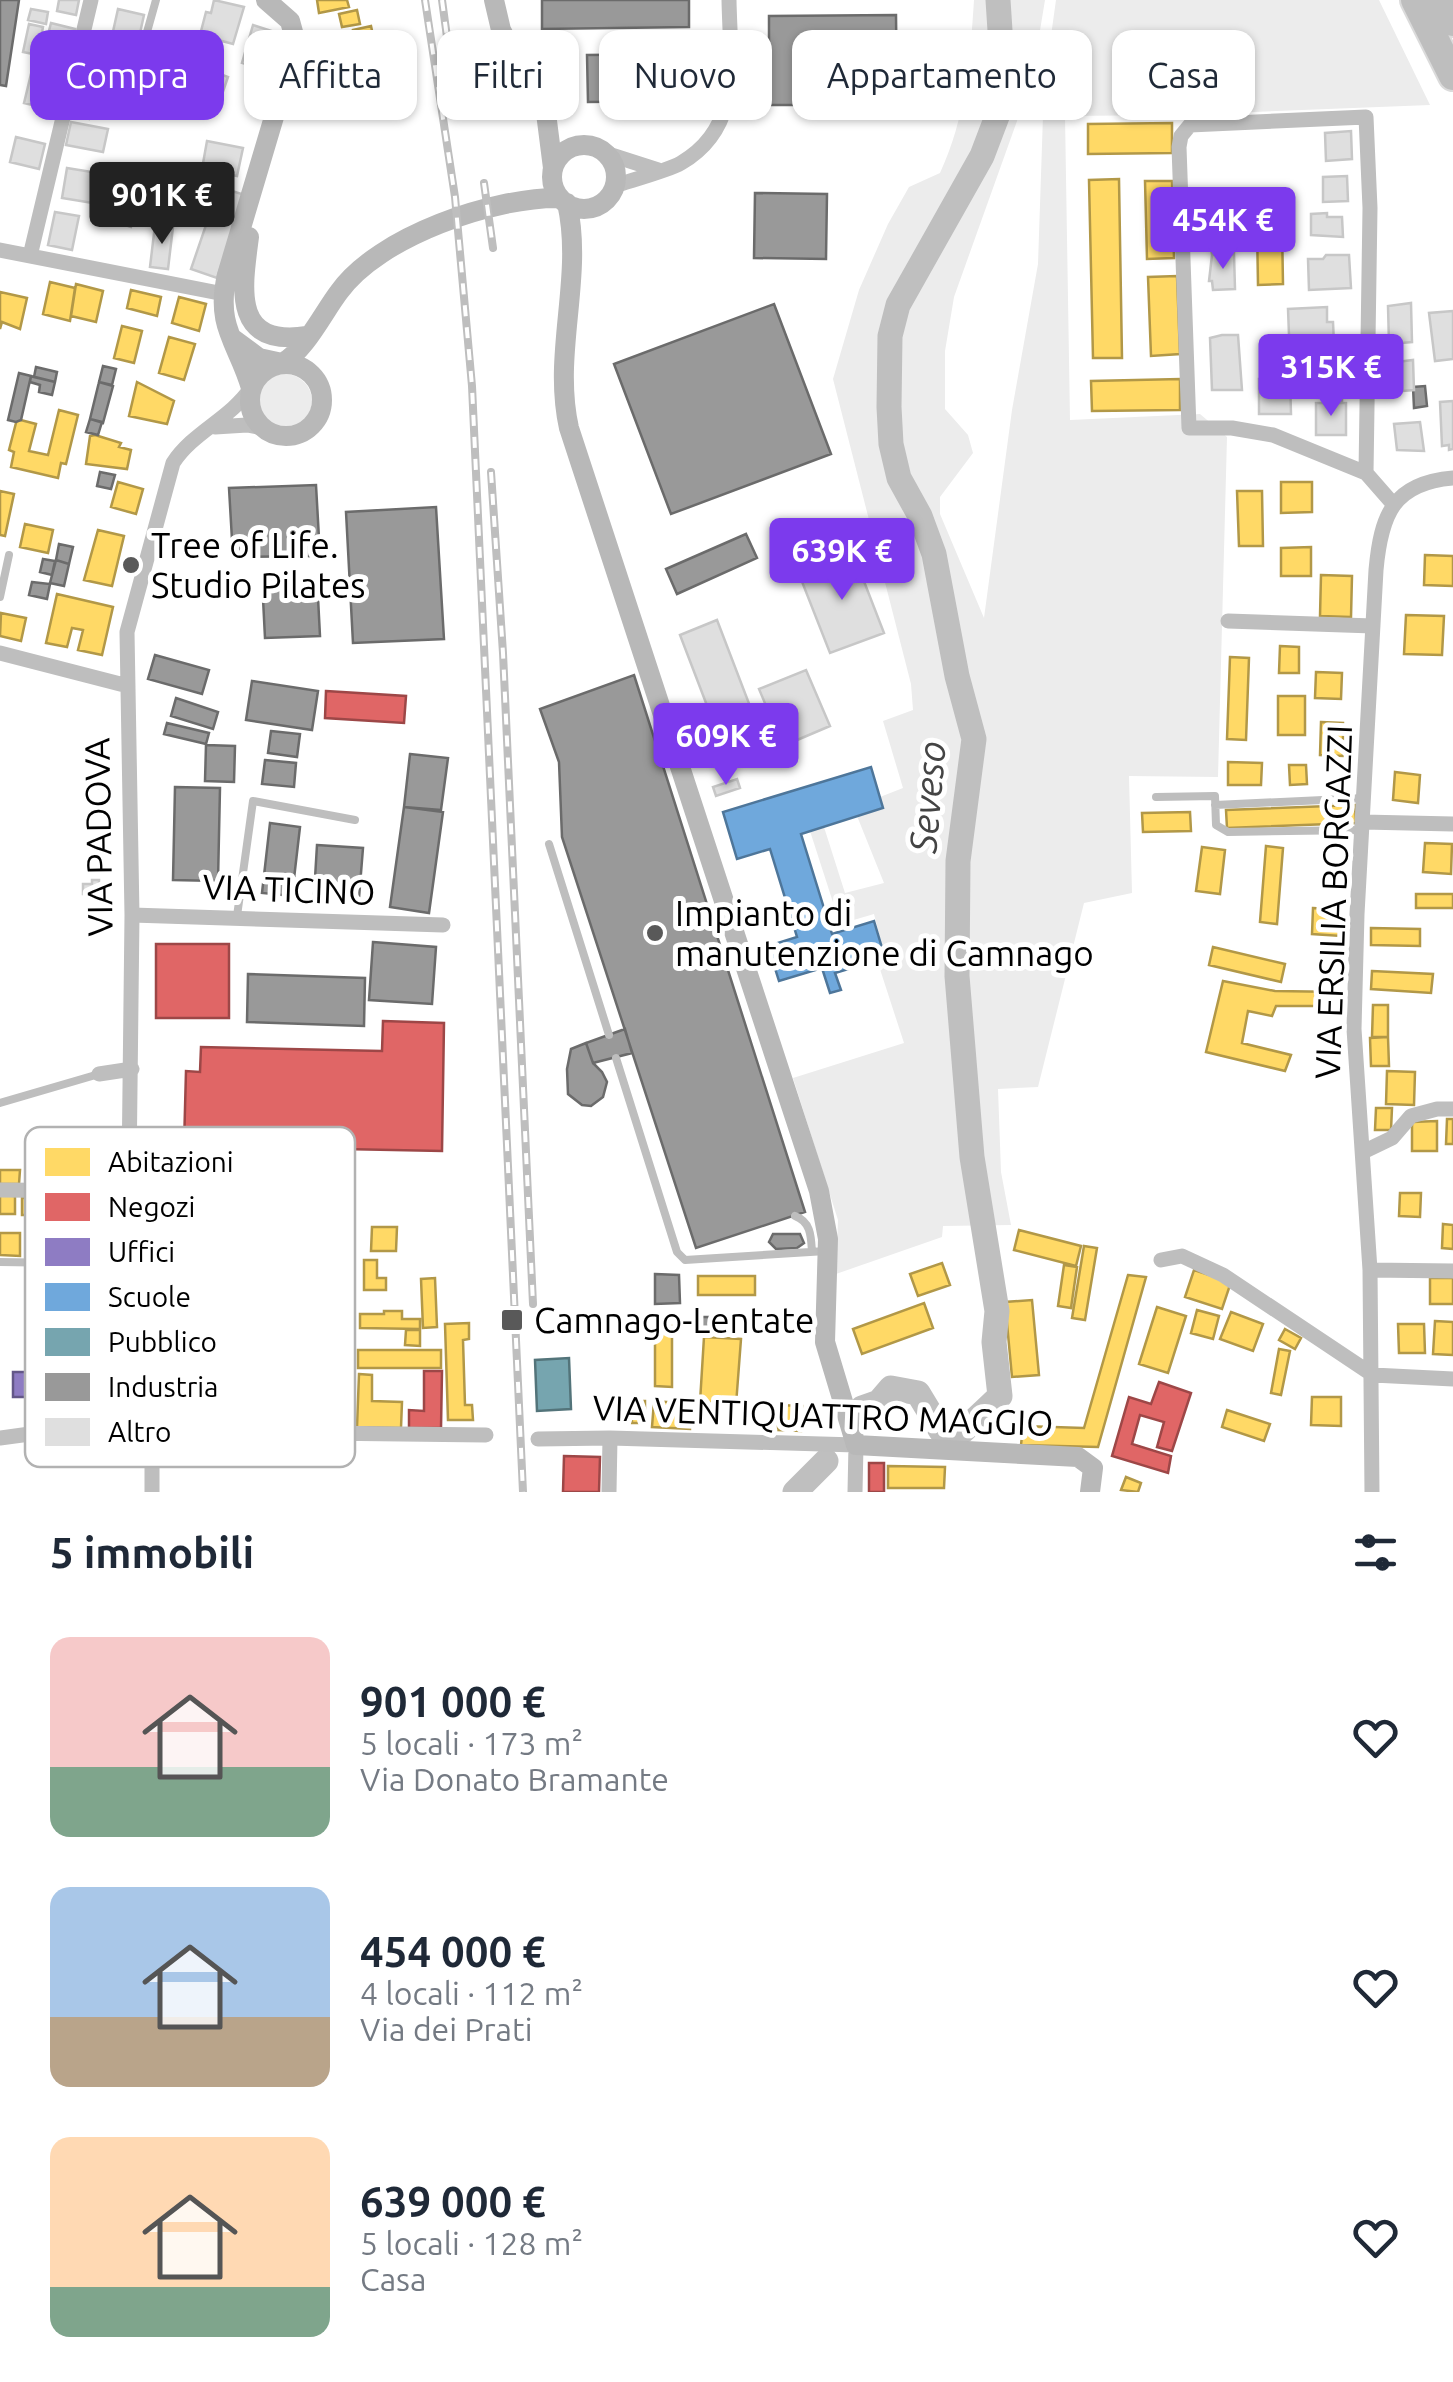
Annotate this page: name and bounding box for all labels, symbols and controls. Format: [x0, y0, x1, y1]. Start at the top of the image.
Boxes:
chip: Compra [30, 30, 224, 120]
chip: Affitta [244, 30, 417, 120]
chip: Filtri [437, 30, 579, 120]
chip: Nuovo [599, 30, 772, 120]
chip: Appartamento [792, 30, 1092, 120]
chip: Casa [1112, 30, 1255, 120]
pin: 901K € [81, 162, 243, 247]
text: 901K € [111, 176, 213, 212]
pin: 454K € [1142, 187, 1304, 272]
text: 454K € [1172, 201, 1274, 237]
pin: 315K € [1250, 334, 1412, 419]
text: 315K € [1280, 348, 1382, 384]
pin: 639K € [761, 518, 923, 603]
place label: Tree of Life. Studio Pilates [151, 525, 365, 605]
text: 639K € [791, 532, 893, 568]
marker: Tree of Life. Studio Pilates [120, 554, 142, 576]
pin: 609K € [645, 703, 807, 788]
text: 609K € [675, 717, 777, 753]
street label: VIA ERSILIA BORGAZZI [1307, 724, 1359, 1080]
street label: VIA PADOVA [76, 737, 120, 937]
water label: Seveso [901, 739, 953, 856]
street label: VIA TICINO [202, 866, 376, 912]
place label: Impianto di manutenzione di Camnago [675, 893, 1094, 973]
marker: Impianto di manutenzione di Camnago [644, 922, 666, 944]
legend [25, 1127, 355, 1467]
text: Abitazioni [108, 1146, 234, 1177]
text: Negozi [108, 1191, 195, 1222]
text: Uffici [108, 1236, 175, 1267]
text: Scuole [108, 1281, 191, 1312]
place label: Camnago-Lentate [534, 1300, 814, 1340]
marker: Camnago-Lentate [499, 1307, 525, 1333]
text: Pubblico [108, 1326, 217, 1357]
text: Industria [108, 1371, 219, 1402]
street label: VIA VENTIQUATTRO MAGGIO [592, 1387, 1054, 1443]
text: Altro [108, 1416, 172, 1447]
icon: filters [1348, 1525, 1403, 1580]
text: 5 immobili [50, 1529, 254, 1576]
icon: home [130, 1677, 250, 1797]
text: 901 000 € [360, 1678, 546, 1725]
icon: heart [1348, 1710, 1403, 1765]
text: 5 locali · 173 m² [360, 1725, 583, 1761]
text: Via Donato Bramante [360, 1761, 669, 1797]
icon: home [130, 1927, 250, 2047]
text: 454 000 € [360, 1928, 546, 1975]
icon: heart [1348, 1960, 1403, 2015]
text: 4 locali · 112 m² [360, 1975, 583, 2011]
text: Via dei Prati [360, 2011, 532, 2047]
icon: home [130, 2177, 250, 2297]
text: 639 000 € [360, 2178, 546, 2225]
icon: heart [1348, 2210, 1403, 2265]
text: 5 locali · 128 m² [360, 2225, 583, 2261]
text: Casa [360, 2261, 426, 2297]

